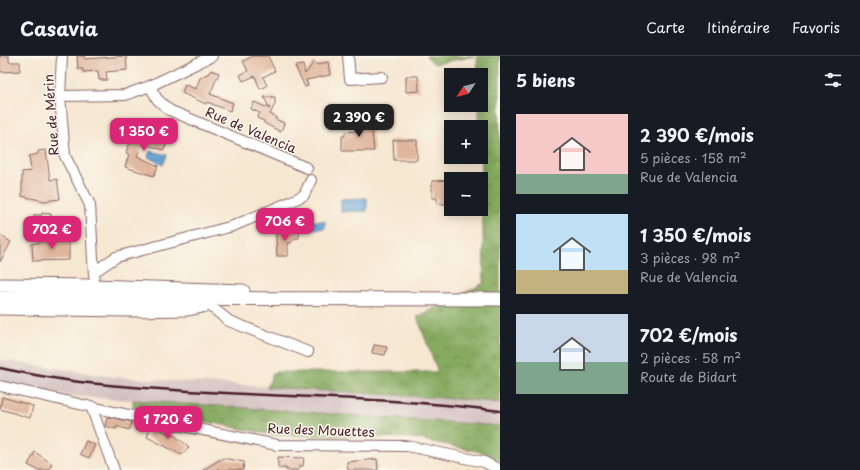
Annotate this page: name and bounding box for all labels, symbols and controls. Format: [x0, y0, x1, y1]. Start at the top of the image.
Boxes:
text: Casavia [20, 14, 98, 42]
text: Carte [646, 17, 685, 38]
text: Itinéraire [707, 17, 770, 38]
text: Favoris [792, 17, 840, 38]
text: 5 biens [516, 67, 575, 93]
north arrow [444, 68, 488, 112]
map controls [444, 68, 488, 216]
icon: filters [822, 69, 844, 91]
street label: Rue de Mérin [38, 74, 63, 156]
street label: Rue de Valencia [203, 102, 300, 157]
pin: 2 390 € [322, 104, 396, 138]
text: 2 390 € [333, 107, 385, 126]
pin: 1 350 € [107, 118, 181, 152]
button: + [444, 120, 488, 164]
text: 1 350 € [119, 121, 169, 140]
text: 2 390 €/mois [640, 122, 754, 148]
icon: home [548, 130, 596, 178]
text: 5 pièces · 158 m² [640, 148, 747, 167]
text: Rue de Valencia [640, 167, 737, 186]
button: − [444, 172, 488, 216]
pin: 706 € [257, 208, 313, 242]
text: 706 € [265, 211, 305, 230]
pin: 702 € [24, 216, 80, 250]
text: 702 € [32, 219, 72, 238]
text: 1 350 €/mois [640, 222, 751, 248]
icon: home [548, 230, 596, 278]
text: 3 pièces · 98 m² [640, 248, 740, 267]
text: Rue de Valencia [640, 267, 737, 286]
text: 702 €/mois [640, 322, 738, 348]
icon: home [548, 330, 596, 378]
text: 2 pièces · 58 m² [640, 348, 741, 367]
text: Route de Bidart [640, 367, 737, 386]
pin: 1 720 € [131, 406, 205, 440]
text: 1 720 € [143, 409, 193, 428]
street label: Rue des Mouettes [267, 418, 375, 441]

